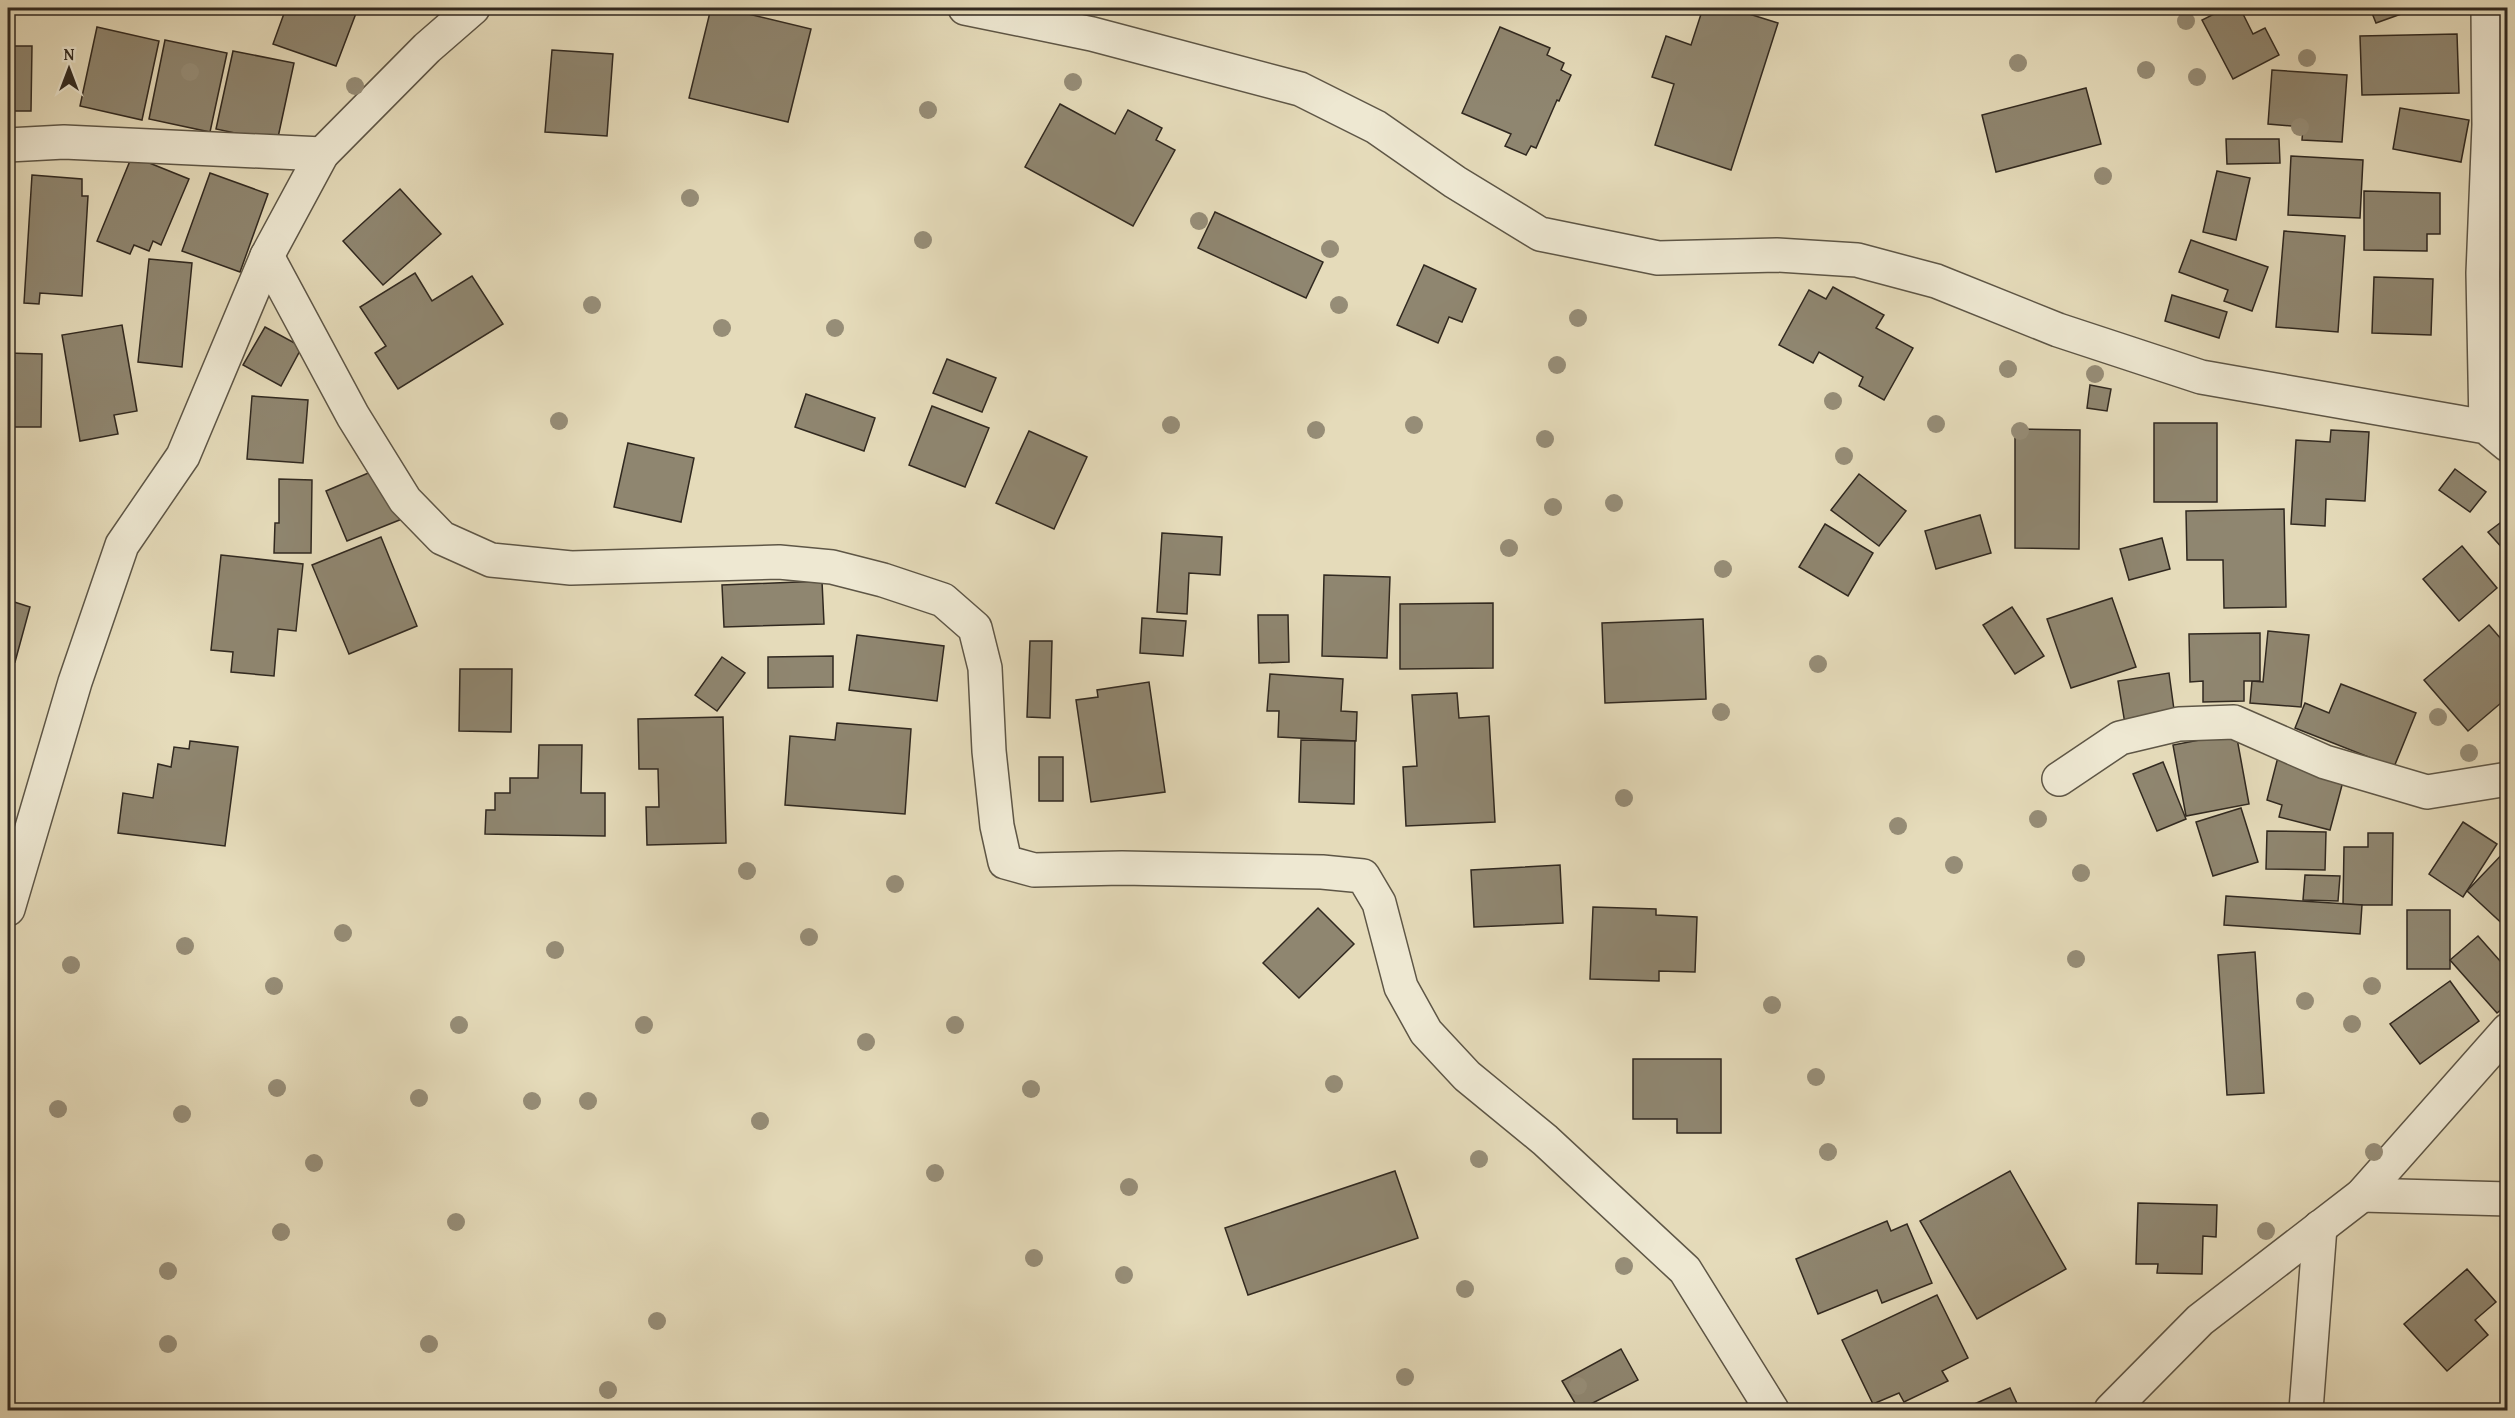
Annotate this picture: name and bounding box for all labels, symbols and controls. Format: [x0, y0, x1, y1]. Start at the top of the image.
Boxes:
north arrow [39, 39, 99, 99]
text: N [64, 42, 75, 66]

